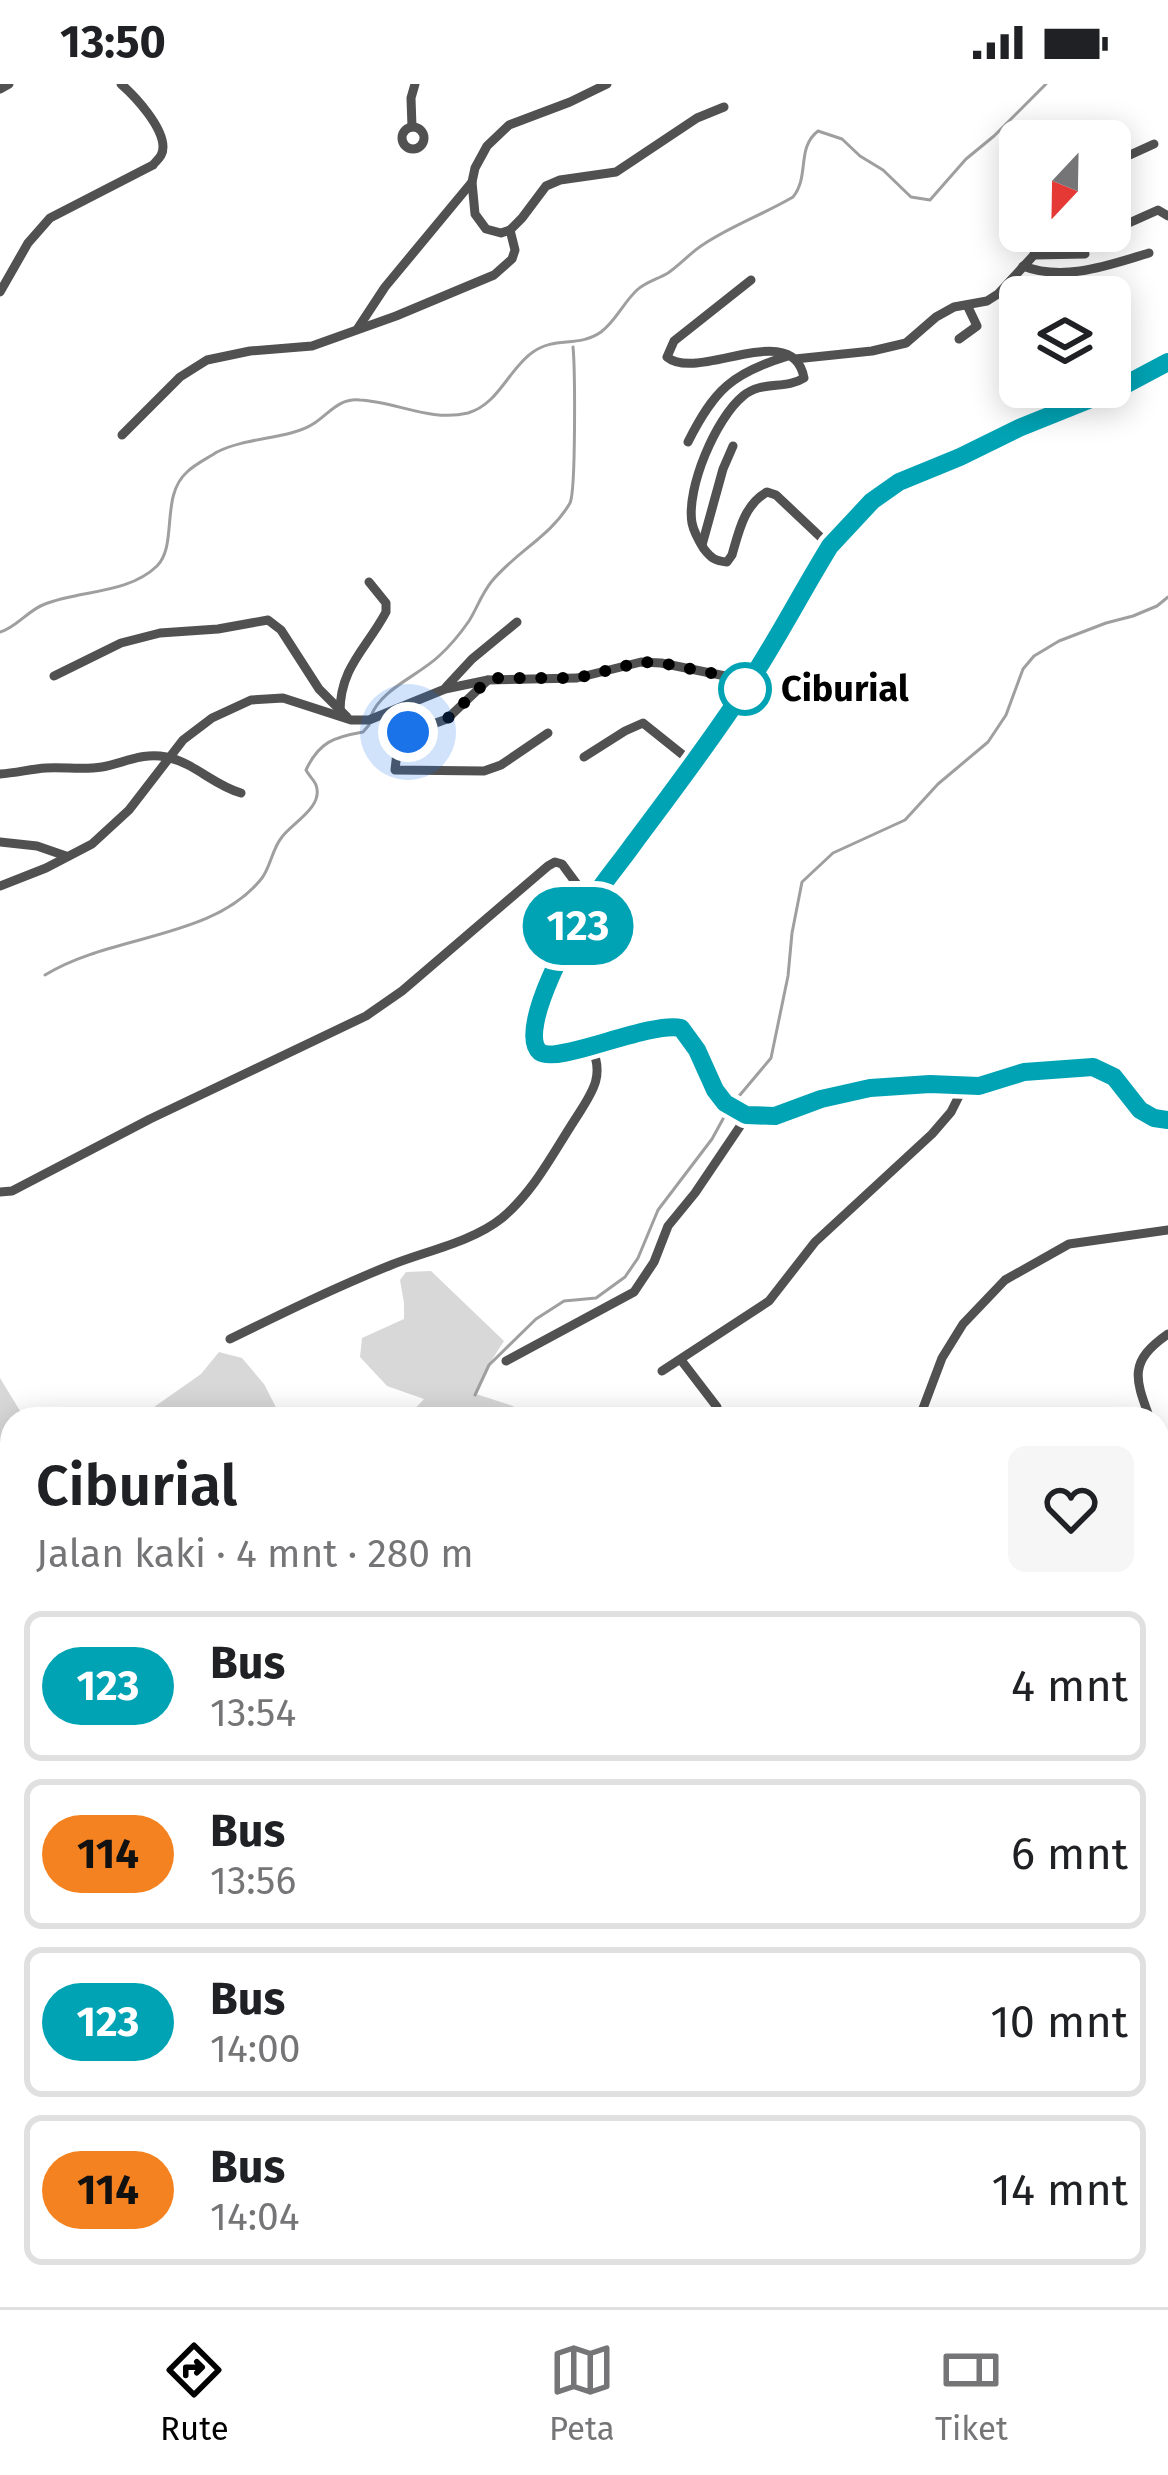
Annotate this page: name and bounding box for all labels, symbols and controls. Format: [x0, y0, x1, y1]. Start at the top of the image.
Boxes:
text: 13:50 [60, 15, 166, 69]
north arrow [999, 120, 1131, 252]
map controls [999, 120, 1131, 408]
button: layers [999, 276, 1131, 408]
marker: Ciburial [720, 664, 770, 714]
place label: Ciburial [781, 667, 909, 711]
your location [378, 702, 438, 762]
line badge: 123 [509, 887, 647, 965]
text: 123 [547, 901, 609, 951]
button: heart [1008, 1446, 1134, 1572]
text: Ciburial [36, 1452, 238, 1520]
text: Jalan kaki · 4 mnt · 280 m [36, 1531, 474, 1577]
text: Bus [210, 1636, 285, 1690]
text: 4 mnt [1011, 1659, 1128, 1713]
text: 123 [77, 1661, 139, 1711]
text: 13:54 [210, 1690, 296, 1736]
text: Bus [210, 1804, 285, 1858]
text: 6 mnt [1011, 1827, 1128, 1881]
text: 114 [77, 1829, 139, 1879]
text: 13:56 [210, 1858, 296, 1904]
text: Bus [210, 1972, 285, 2026]
text: 10 mnt [990, 1995, 1128, 2049]
text: 123 [77, 1997, 139, 2047]
text: 14:00 [210, 2026, 301, 2072]
text: Bus [210, 2140, 285, 2194]
text: 14 mnt [991, 2163, 1128, 2217]
text: 114 [77, 2165, 139, 2215]
text: 14:04 [210, 2194, 300, 2240]
tab: Rute [160, 2337, 229, 2449]
tab: Peta [549, 2337, 615, 2449]
tab: Tiket [935, 2337, 1008, 2449]

